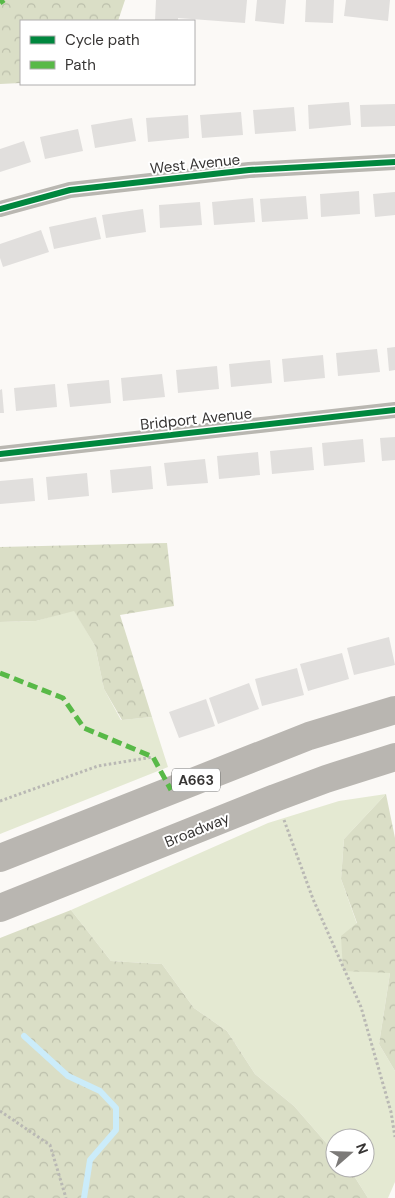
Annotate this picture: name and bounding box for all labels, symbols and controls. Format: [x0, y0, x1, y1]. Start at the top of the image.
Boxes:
legend [20, 20, 195, 85]
text: Cycle path [65, 30, 140, 50]
text: Path [65, 55, 96, 75]
street label: West Avenue [149, 149, 241, 179]
street label: Bridport Avenue [139, 403, 253, 435]
road number: A663 [172, 768, 220, 792]
street label: Broadway [162, 808, 233, 852]
north arrow [325, 1128, 375, 1178]
text: N [352, 1141, 372, 1156]

